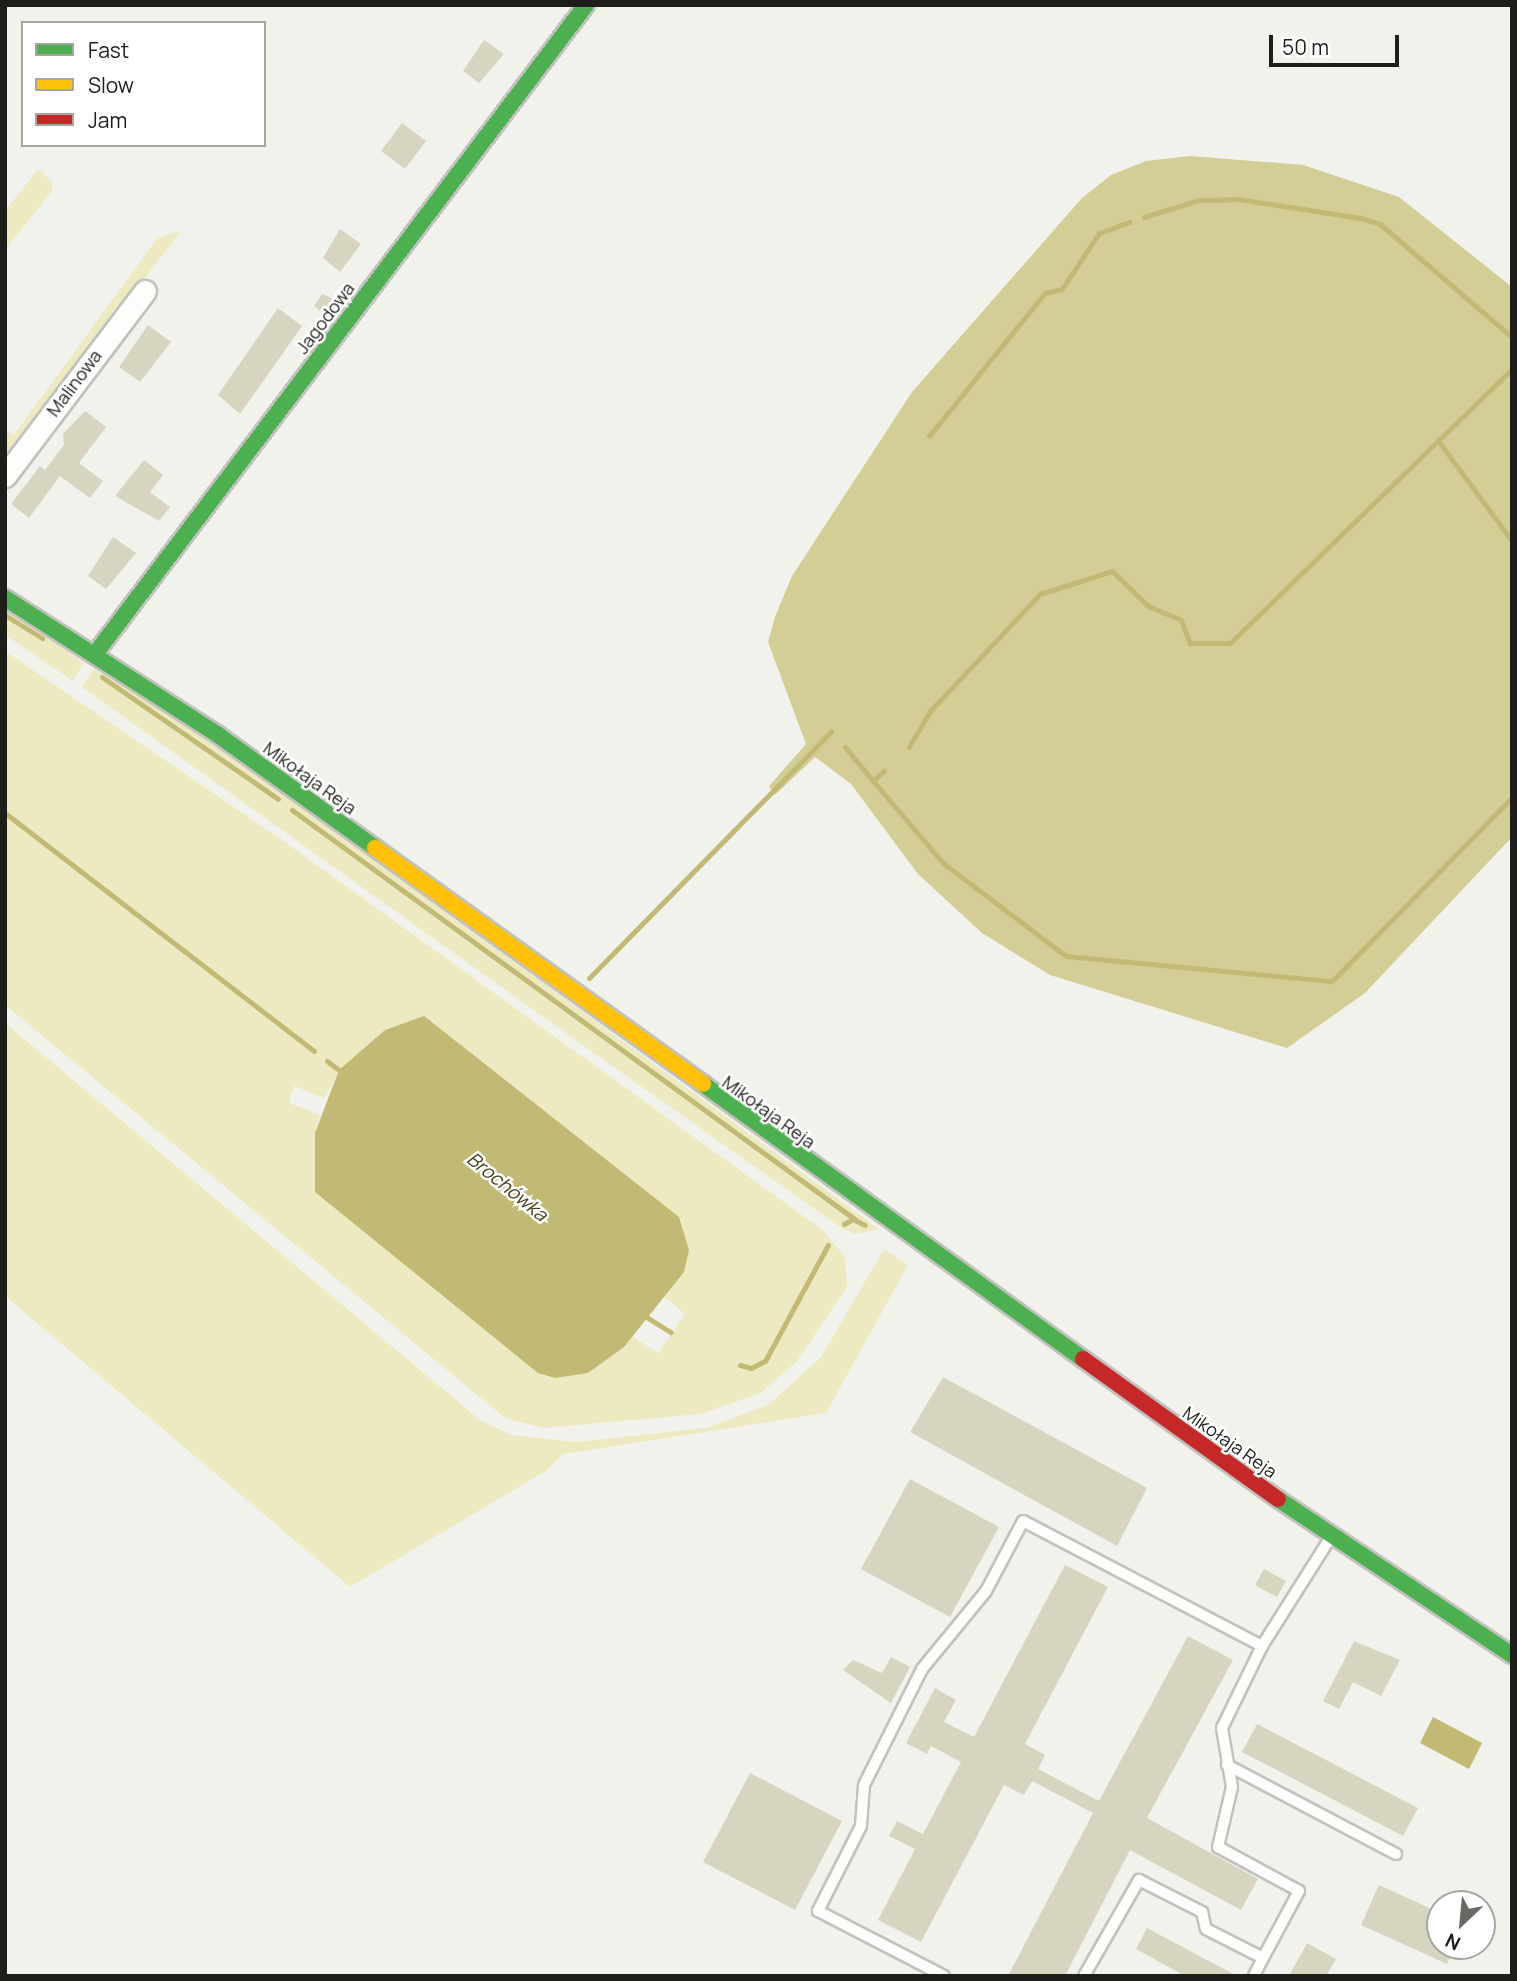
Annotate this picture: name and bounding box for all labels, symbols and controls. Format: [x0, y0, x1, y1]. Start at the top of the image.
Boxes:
legend [21, 21, 266, 147]
scale bar [1272, 21, 1402, 65]
text: 50 m [1282, 33, 1329, 61]
text: Fast [88, 36, 129, 64]
text: Slow [88, 71, 134, 99]
text: Jam [88, 106, 127, 134]
street label: Jagodowa [291, 278, 359, 358]
street label: Malinowa [42, 345, 106, 421]
street label: Mikołaja Reja [259, 737, 361, 819]
street label: Mikołaja Reja [718, 1071, 820, 1153]
water label: Brochówka [462, 1148, 552, 1226]
street label: Mikołaja Reja [1179, 1402, 1281, 1482]
north arrow [1426, 1890, 1496, 1960]
text: N [1441, 1927, 1465, 1957]

